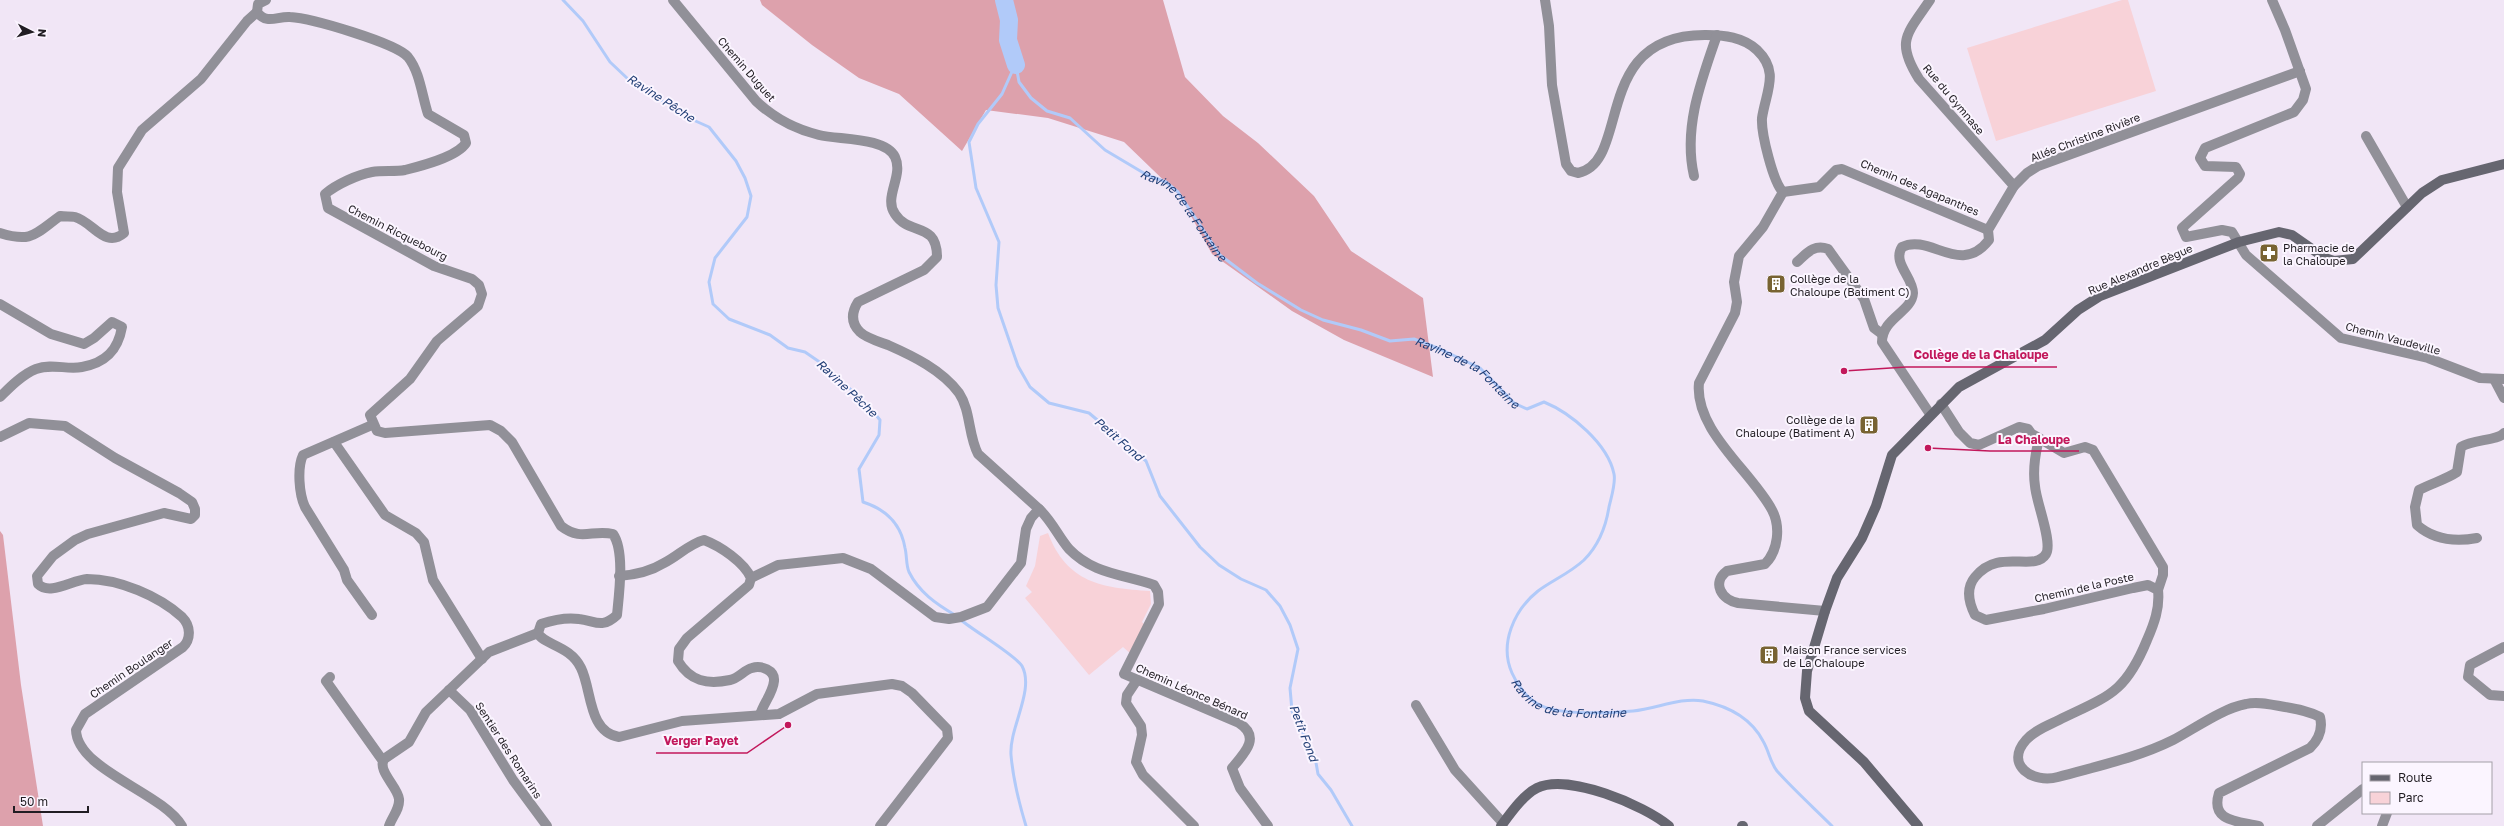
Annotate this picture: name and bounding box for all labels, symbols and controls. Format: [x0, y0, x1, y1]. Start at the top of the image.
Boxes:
north arrow [12, 12, 52, 52]
text: N [36, 28, 49, 38]
street label: Chemin Duguet [715, 34, 779, 104]
street label: Rue du Gymnase [1921, 61, 1987, 137]
water label: Ravine Pêche [624, 71, 698, 126]
street label: Allée Christine Rivière [2028, 110, 2142, 164]
street label: Chemin des Agapanthes [1859, 156, 1982, 218]
water label: Ravine de la Fontaine [1138, 165, 1230, 265]
street label: Chemin Ricquebourg [346, 201, 450, 263]
street label: Rue Alexandre Bègue [2086, 241, 2194, 297]
place label: Pharmacie de la Chaloupe [2283, 241, 2355, 267]
pharmacy icon: Pharmacie de la Chaloupe [2258, 242, 2280, 264]
place label: Collège de la Chaloupe (Batiment C) [1790, 272, 1910, 298]
building icon: Collège de la Chaloupe (Batiment C) [1765, 273, 1787, 295]
street label: Chemin Vaudeville [2344, 319, 2442, 357]
water label: Ravine de la Fontaine [1413, 333, 1522, 412]
callout: Collège de la Chaloupe [1906, 343, 2057, 367]
text: Collège de la Chaloupe [1913, 347, 2049, 362]
water label: Ravine Pêche [814, 356, 881, 421]
place label: Collège de la Chaloupe (Batiment A) [1736, 413, 1855, 439]
water label: Petit Fond [1092, 414, 1148, 465]
building icon: Collège de la Chaloupe (Batiment A) [1858, 414, 1880, 436]
callout: La Chaloupe [1990, 427, 2079, 451]
text: La Chaloupe [1998, 432, 2070, 447]
street label: Chemin de la Poste [2033, 569, 2135, 605]
street label: Chemin Boulanger [87, 635, 176, 701]
place label: Maison France services de La Chaloupe [1783, 643, 1907, 669]
building icon: Maison France services de La Chaloupe [1758, 644, 1780, 666]
street label: Chemin Léonce Bénard [1134, 660, 1250, 722]
water label: Ravine de la Fontaine [1508, 675, 1628, 720]
street label: Sentier des Romarins [473, 699, 545, 801]
water label: Petit Fond [1286, 703, 1322, 765]
callout: Verger Payet [656, 729, 747, 753]
text: Verger Payet [664, 733, 739, 748]
legend [2362, 762, 2492, 814]
text: Route [2398, 770, 2432, 785]
scale bar [14, 788, 88, 814]
text: Parc [2398, 790, 2424, 805]
text: 50 m [20, 794, 48, 809]

